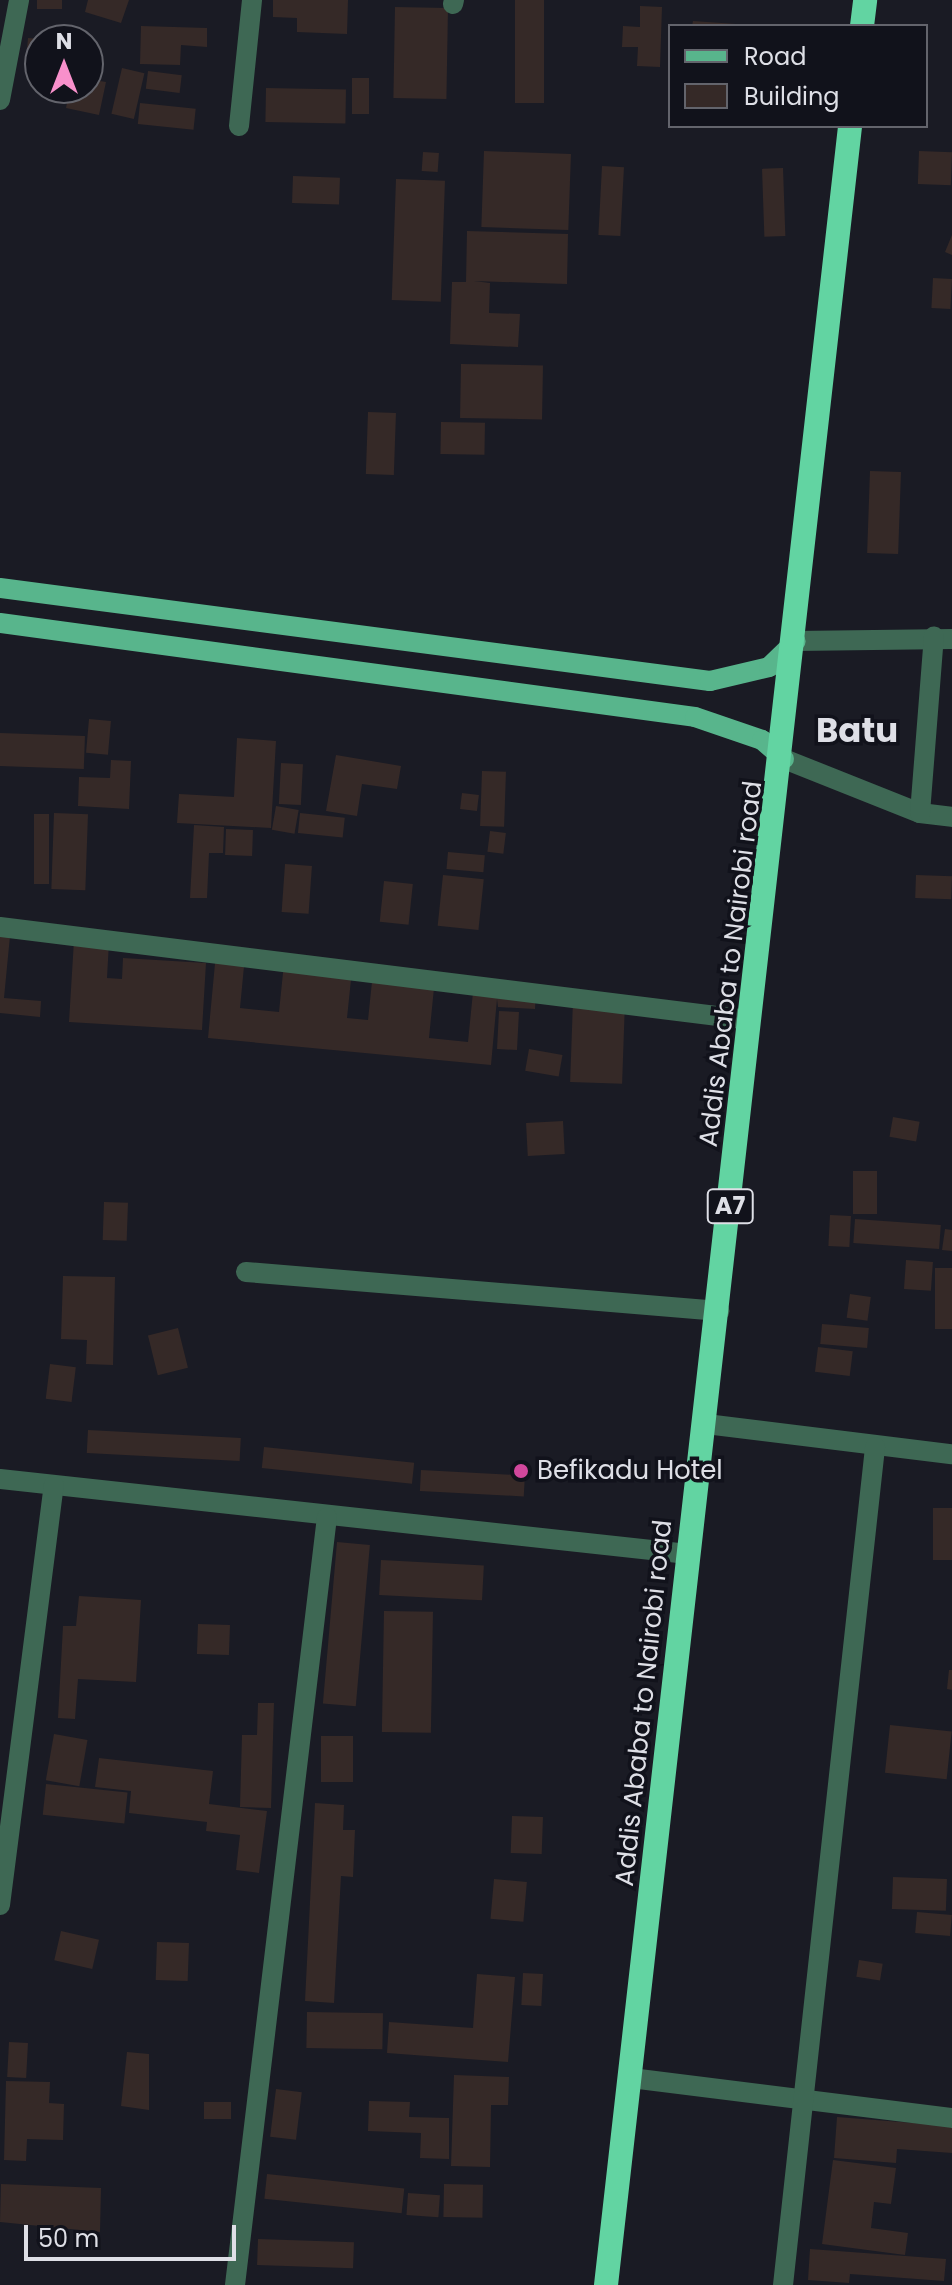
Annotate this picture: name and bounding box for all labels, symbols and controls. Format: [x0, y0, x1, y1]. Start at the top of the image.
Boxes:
north arrow [24, 24, 104, 104]
legend [668, 24, 928, 128]
text: N [56, 26, 72, 57]
text: Road [744, 40, 806, 73]
text: Building [744, 80, 840, 113]
district label: Batu [816, 711, 898, 751]
street label: Addis Ababa to Nairobi road [693, 779, 769, 1149]
road number: A7 [706, 1186, 754, 1226]
place label: Befikadu Hotel [537, 1455, 723, 1487]
marker: Befikadu Hotel [512, 1462, 530, 1480]
street label: Addis Ababa to Nairobi road [609, 1518, 679, 1888]
scale bar [28, 2209, 240, 2259]
text: 50 m [38, 2222, 99, 2255]

